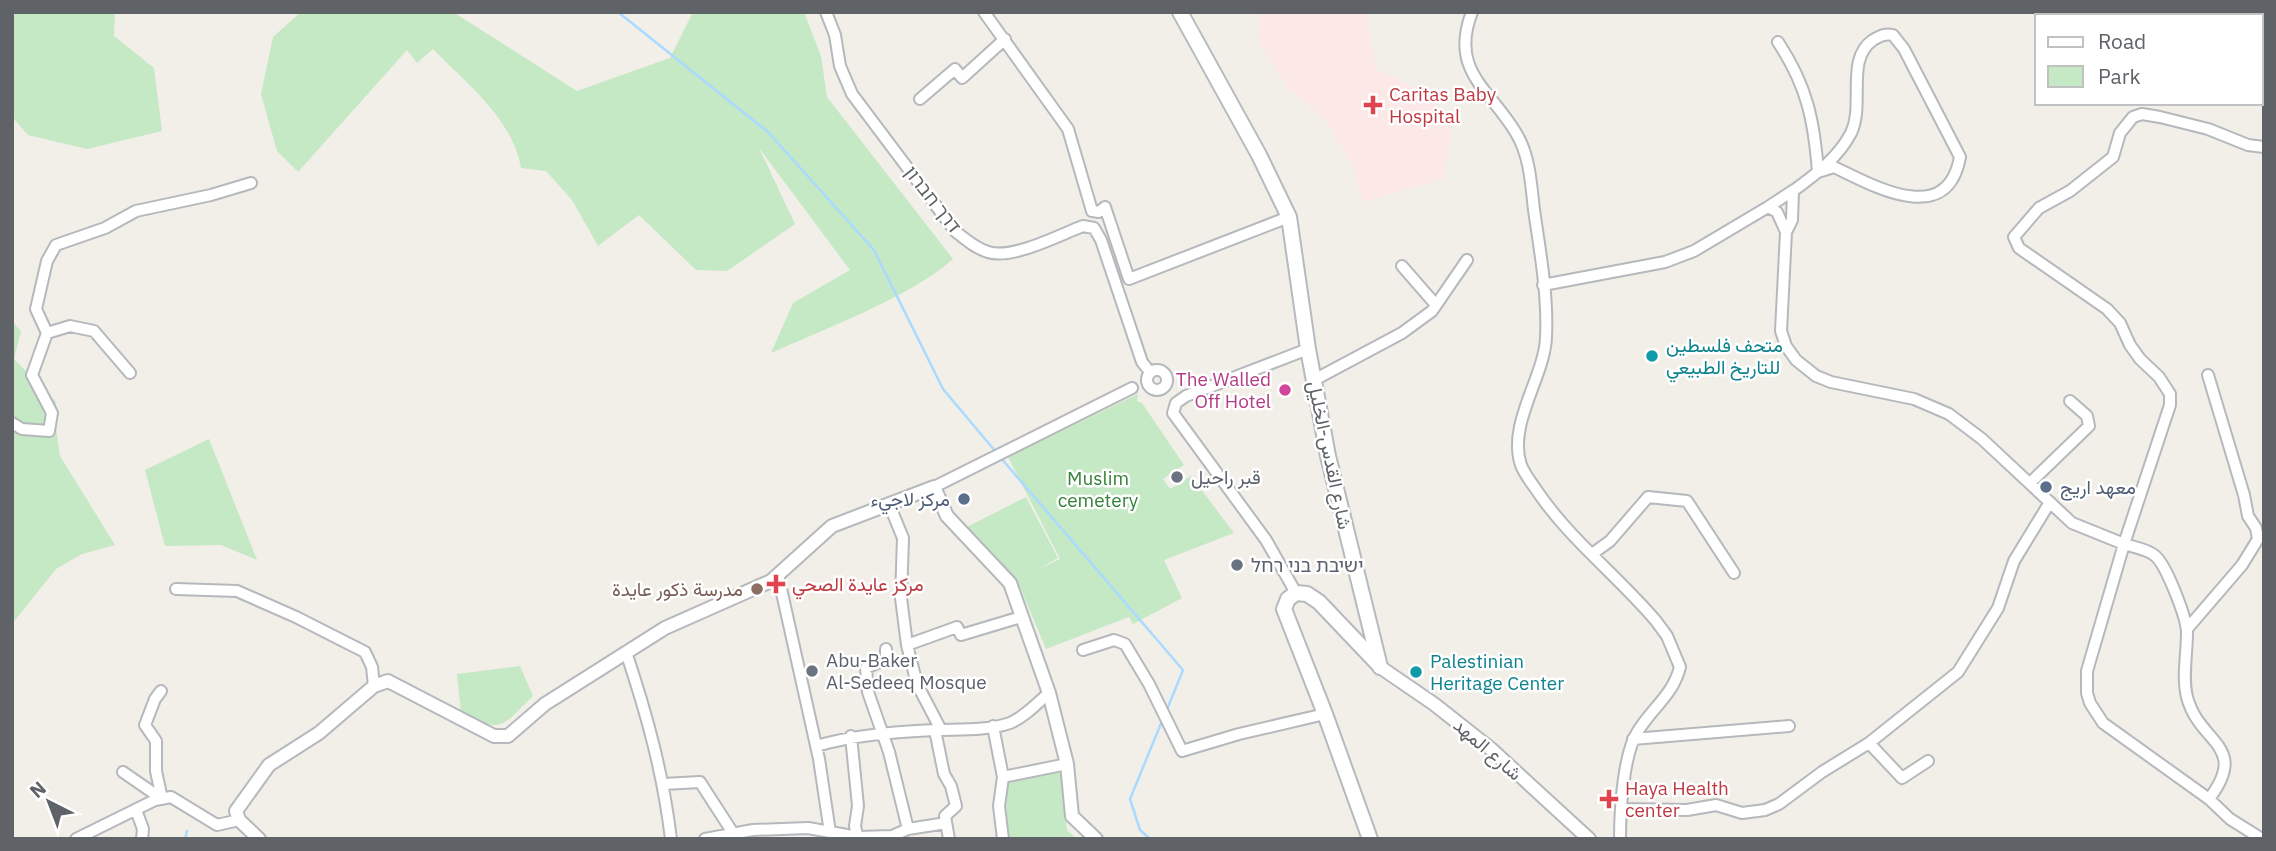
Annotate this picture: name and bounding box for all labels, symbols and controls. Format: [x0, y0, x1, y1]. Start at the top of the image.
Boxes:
legend [2035, 14, 2262, 105]
text: Road [2098, 27, 2146, 55]
text: Park [2098, 62, 2141, 90]
place label: Caritas Baby Hospital [1389, 82, 1497, 128]
marker: Caritas Baby Hospital [1363, 95, 1383, 115]
street label: דרך חברון [899, 160, 967, 238]
place label: متحف فلسطين للتاريخ الطبيعي [1666, 333, 1783, 383]
marker: متحف فلسطين للتاريخ الطبيعي [1644, 348, 1660, 364]
place label: The Walled Off Hotel [1176, 367, 1271, 413]
street label: شارع القدس-الخليل [1302, 379, 1357, 532]
marker: The Walled Off Hotel [1277, 382, 1293, 398]
place label: قبر راحيل [1191, 465, 1261, 489]
park label: Muslim cemetery [1058, 466, 1139, 512]
marker: قبر راحيل [1169, 469, 1185, 485]
place label: معهد اريج [2060, 475, 2136, 501]
marker: معهد اريج [2038, 479, 2054, 495]
place label: مركز لاجيء [870, 487, 950, 515]
marker: مركز لاجيء [956, 491, 972, 507]
place label: ישיבת בני רחל [1251, 553, 1364, 577]
marker: ישיבת בני רחל [1229, 557, 1245, 573]
place label: مركز عايدة الصحي [792, 572, 924, 600]
marker: مركز عايدة الصحي [766, 574, 786, 594]
place label: مدرسة ذكور عايدة [612, 577, 743, 601]
marker: مدرسة ذكور عايدة [749, 581, 765, 597]
place label: Abu-Baker Al-Sedeeq Mosque [826, 648, 987, 694]
place label: Palestinian Heritage Center [1430, 649, 1564, 695]
marker: Abu-Baker Al-Sedeeq Mosque [804, 663, 820, 679]
marker: Palestinian Heritage Center [1408, 664, 1424, 680]
street label: شارع المهد [1448, 713, 1527, 786]
north arrow [14, 767, 84, 837]
text: N [24, 776, 51, 803]
place label: Haya Health center [1625, 776, 1729, 822]
marker: Haya Health center [1599, 789, 1619, 809]

